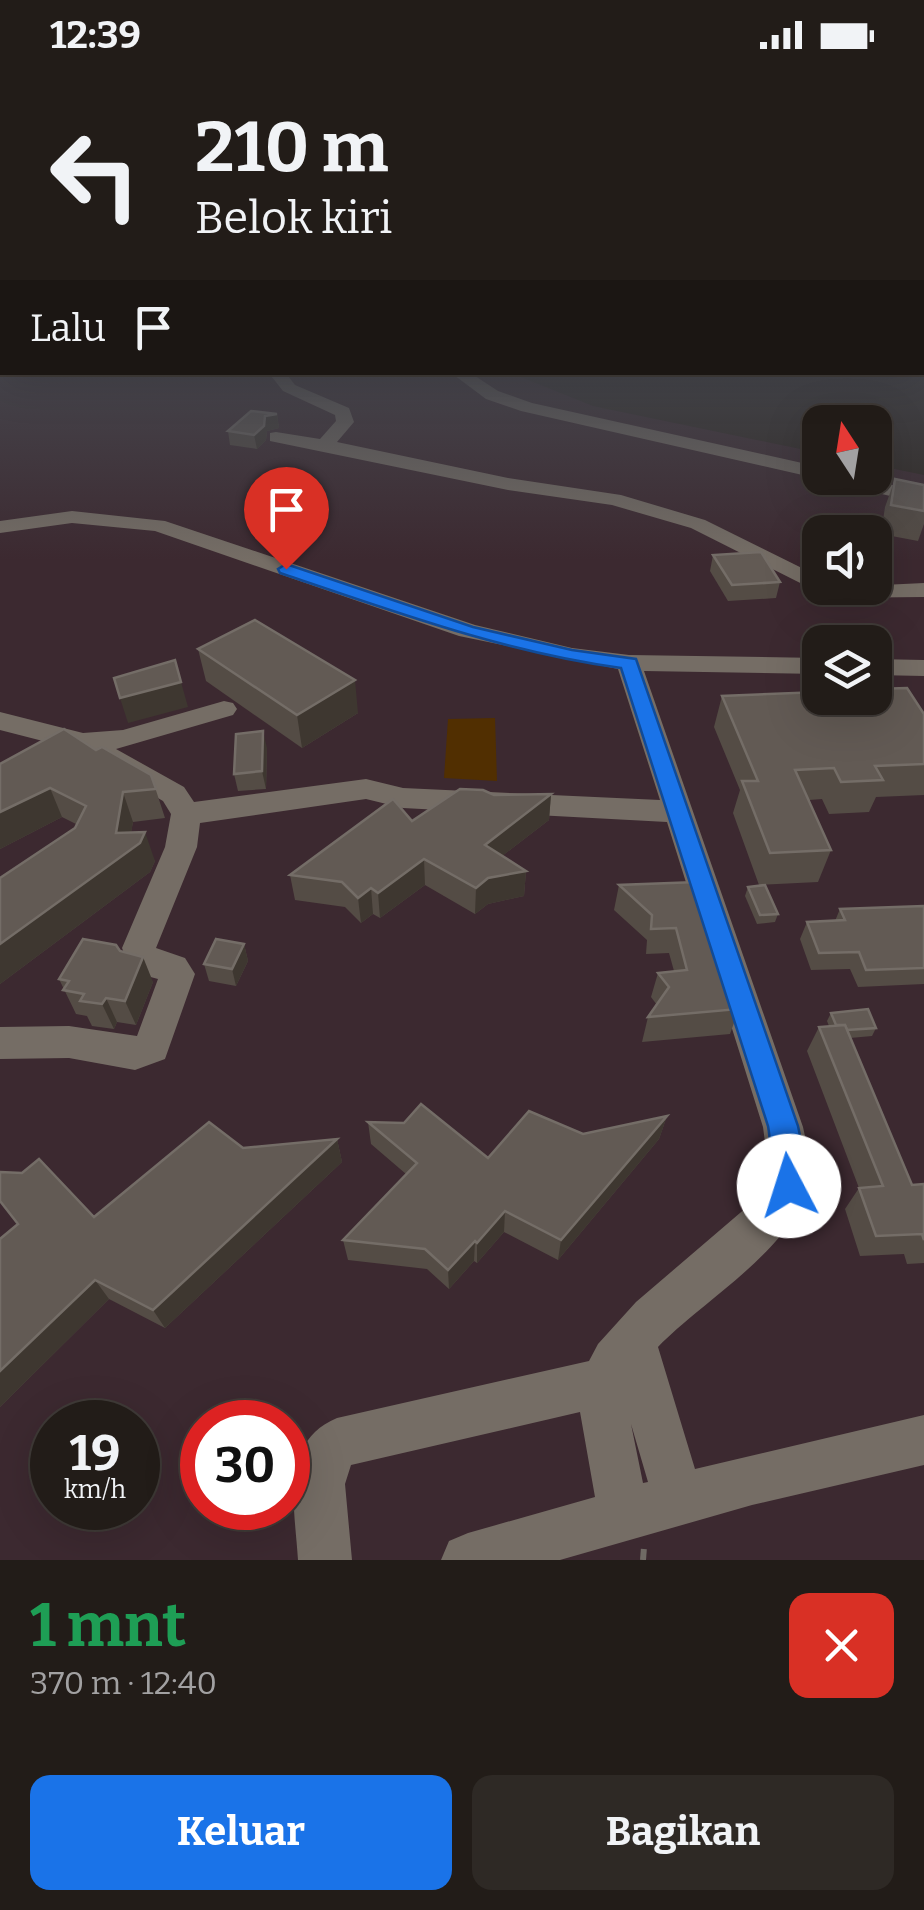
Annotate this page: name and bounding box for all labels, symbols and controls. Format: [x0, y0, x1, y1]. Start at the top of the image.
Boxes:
text: 12:39 [50, 12, 141, 58]
text: 210 m [195, 106, 388, 190]
icon: left [30, 110, 160, 240]
text: Belok kiri [195, 191, 392, 245]
icon: arrive [126, 300, 181, 355]
text: Lalu [30, 305, 106, 351]
north arrow [802, 405, 892, 495]
map controls [802, 405, 892, 715]
pin [244, 467, 329, 570]
icon: arrive [259, 482, 314, 537]
button: sound [802, 515, 892, 605]
button: layers [802, 625, 892, 715]
position arrow [737, 1134, 841, 1238]
speed limit sign: 30 [180, 1400, 310, 1530]
text: 19 [69, 1423, 121, 1483]
text: km/h [64, 1475, 126, 1505]
text: 1 mnt [30, 1590, 186, 1662]
button: close [789, 1593, 894, 1698]
text: 370 m · 12:40 [30, 1664, 217, 1702]
button: Keluar [30, 1775, 452, 1890]
button: Bagikan [472, 1775, 894, 1890]

